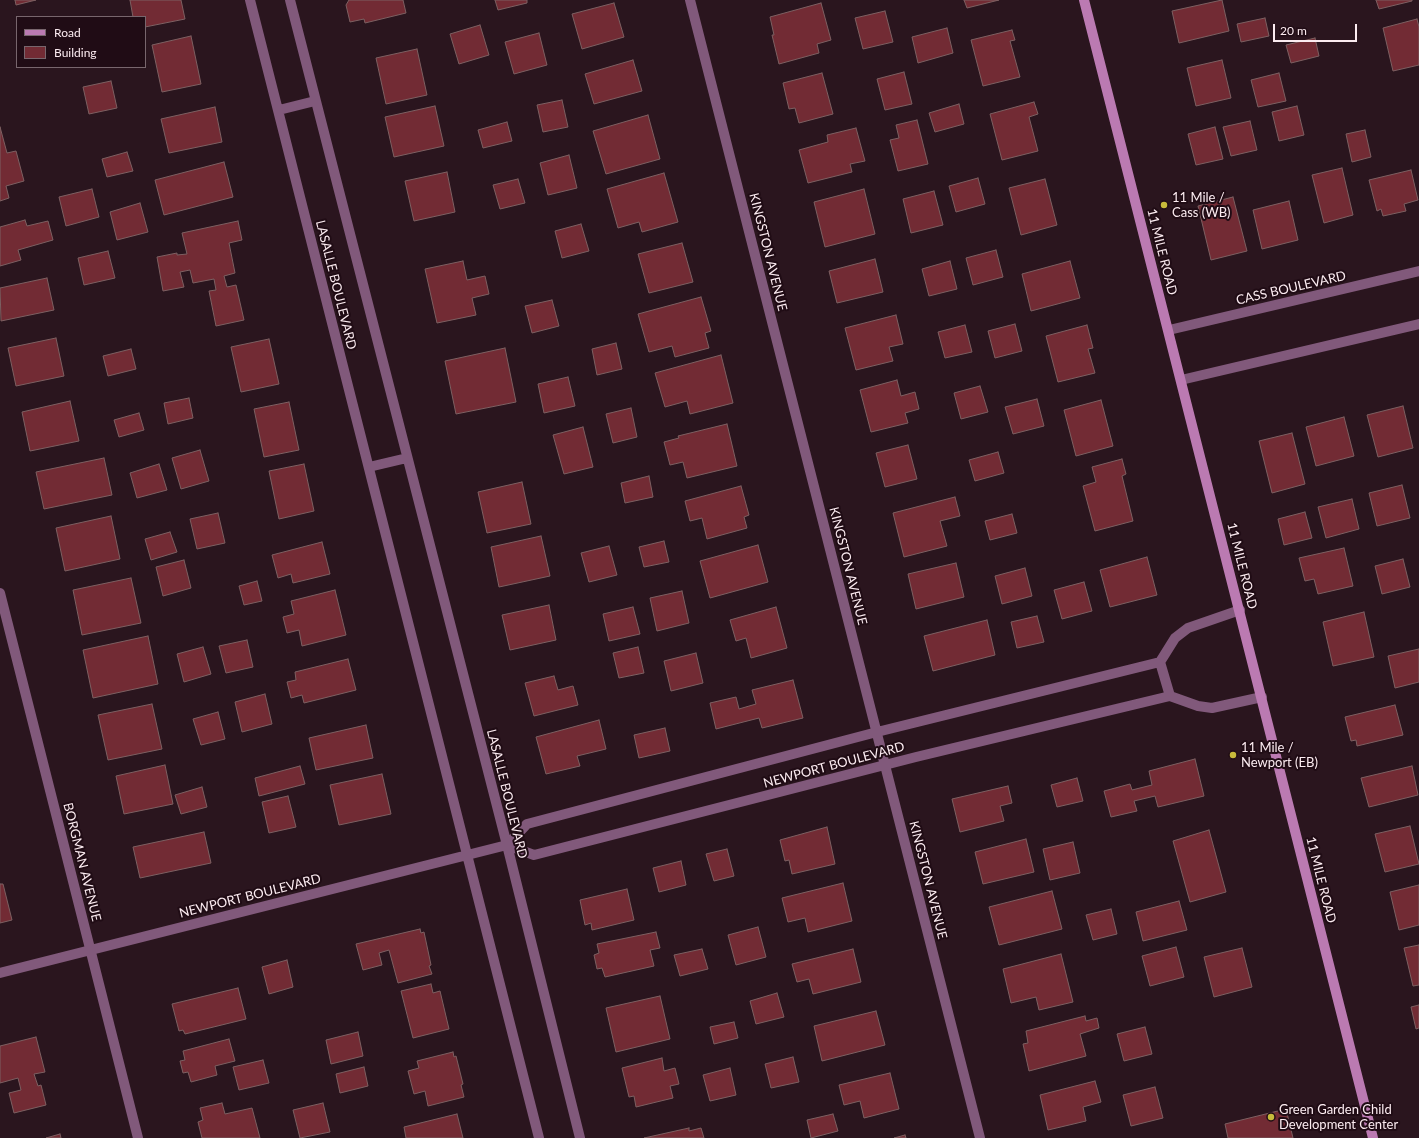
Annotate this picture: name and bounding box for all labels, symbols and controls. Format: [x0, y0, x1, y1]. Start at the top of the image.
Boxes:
legend [16, 16, 146, 68]
scale bar [1275, 16, 1359, 42]
text: 20 m [1280, 23, 1307, 38]
text: Road [54, 25, 81, 40]
text: Building [54, 45, 97, 60]
place label: 11 Mile / Cass (WB) [1172, 190, 1231, 221]
street label: KINGSTON AVENUE [746, 191, 790, 313]
marker: 11 Mile / Cass (WB) [1159, 200, 1169, 210]
street label: 11 MILE ROAD [1144, 207, 1180, 297]
street label: LASALLE BOULEVARD [312, 219, 360, 351]
street label: CASS BOULEVARD [1234, 268, 1348, 308]
street label: KINGSTON AVENUE [826, 505, 870, 627]
street label: 11 MILE ROAD [1224, 521, 1260, 611]
street label: LASALLE BOULEVARD [483, 728, 531, 860]
street label: NEWPORT BOULEVARD [762, 739, 906, 791]
place label: 11 Mile / Newport (EB) [1241, 740, 1318, 771]
marker: 11 Mile / Newport (EB) [1228, 750, 1238, 760]
street label: BORGMAN AVENUE [60, 801, 104, 923]
street label: KINGSTON AVENUE [906, 819, 950, 941]
street label: 11 MILE ROAD [1303, 835, 1339, 925]
street label: NEWPORT BOULEVARD [178, 871, 322, 921]
place label: Green Garden Child Development Center [1279, 1102, 1398, 1133]
marker: Green Garden Child Development Center [1266, 1112, 1276, 1122]

